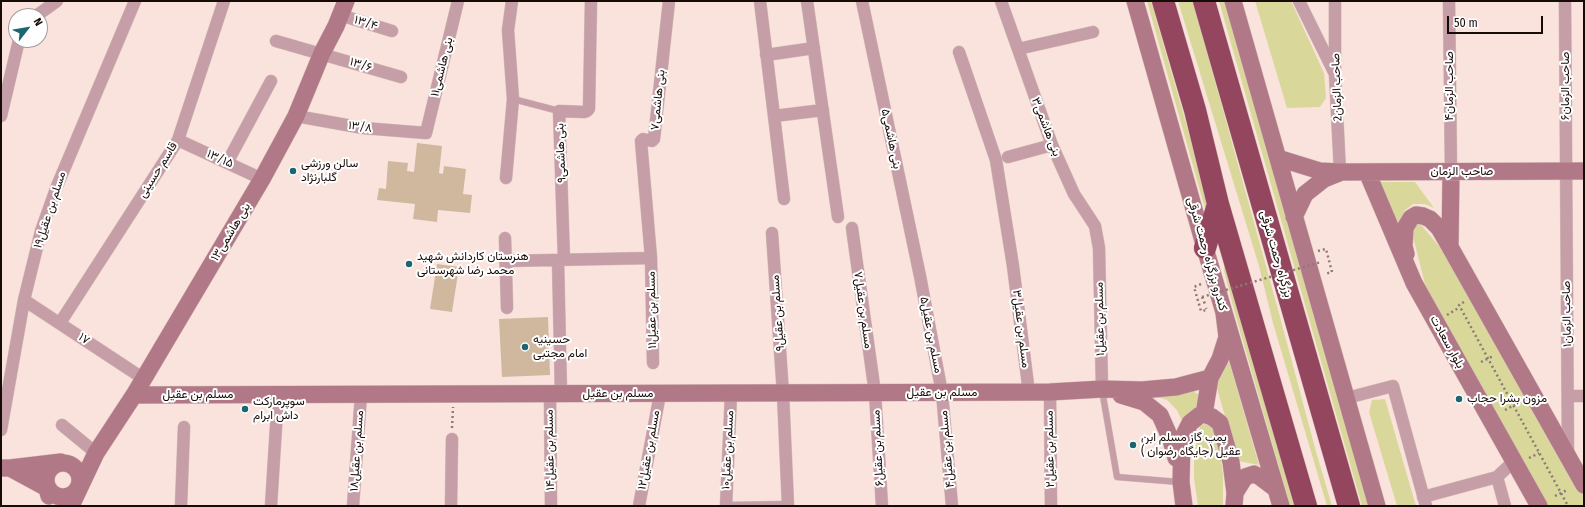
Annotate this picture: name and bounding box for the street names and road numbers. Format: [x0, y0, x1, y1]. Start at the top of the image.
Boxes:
street label: ۱۳/۴ [352, 13, 380, 33]
street label: بنی هاشمی۱۱ [428, 36, 456, 98]
street label: صاحب الزمان۴ [1443, 51, 1457, 121]
street label: صاحب الزمان۶ [1559, 52, 1573, 120]
street label: 2صاحب الزمان [1329, 53, 1345, 121]
street label: ۱۳/۶ [348, 55, 374, 75]
street label: بنی هاشمی۷ [648, 69, 668, 131]
street label: بنی هاشمی۳ [1028, 96, 1064, 158]
street label: بنی هاشمی۵ [878, 108, 904, 170]
street label: ۱۳/۸ [347, 118, 373, 136]
street label: بنی هاشمی۹ [553, 123, 569, 183]
street label: قاسم حسینی [135, 140, 181, 200]
street label: ۱۳/۱۵ [204, 147, 236, 171]
street label: صاحب الزمان [1431, 165, 1493, 179]
street label: مسلم بن عقیل۱۹ [31, 170, 69, 250]
street label: کندرو بزرگراه رحمت شرقی [1184, 195, 1230, 313]
street label: بنی هاشمی۱۳ [208, 200, 254, 264]
street label: بزرگراه رحمت شرقی [1257, 209, 1295, 299]
street label: مسلم بن عقیل۷ [850, 270, 876, 350]
street label: مسلم بن عقیل۱۱ [644, 271, 660, 349]
street label: مسلم بن عقیل۹ [768, 274, 788, 352]
street label: صاحب الزمان۱ [1559, 281, 1575, 347]
street label: مسلم بن عقیل۱ [1092, 282, 1108, 356]
street label: مسلم بن عقیل۳ [1009, 289, 1033, 369]
street label: مسلم بن عقیل۵ [917, 295, 945, 375]
street label: بلوار سعادت [1427, 313, 1467, 371]
street label: ۱۷ [76, 330, 92, 348]
street label: مسلم بن عقیل [907, 386, 977, 400]
street label: مسلم بن عقیل [583, 387, 653, 401]
street label: مسلم بن عقیل [163, 388, 233, 402]
street label: مسلم بن عقیل۱۴ [542, 409, 558, 491]
street label: مسلم بن عقیل۱۲ [635, 409, 663, 491]
street label: مسلم بن عقیل۶ [869, 409, 887, 487]
street label: مسلم بن عقیل۱۸ [347, 410, 367, 492]
street label: مسلم بن عقیل۱۰ [719, 410, 737, 490]
street label: مسلم بن عقیل۴ [936, 410, 958, 488]
street label: مسلم بن عقیل۲ [1042, 410, 1058, 488]

